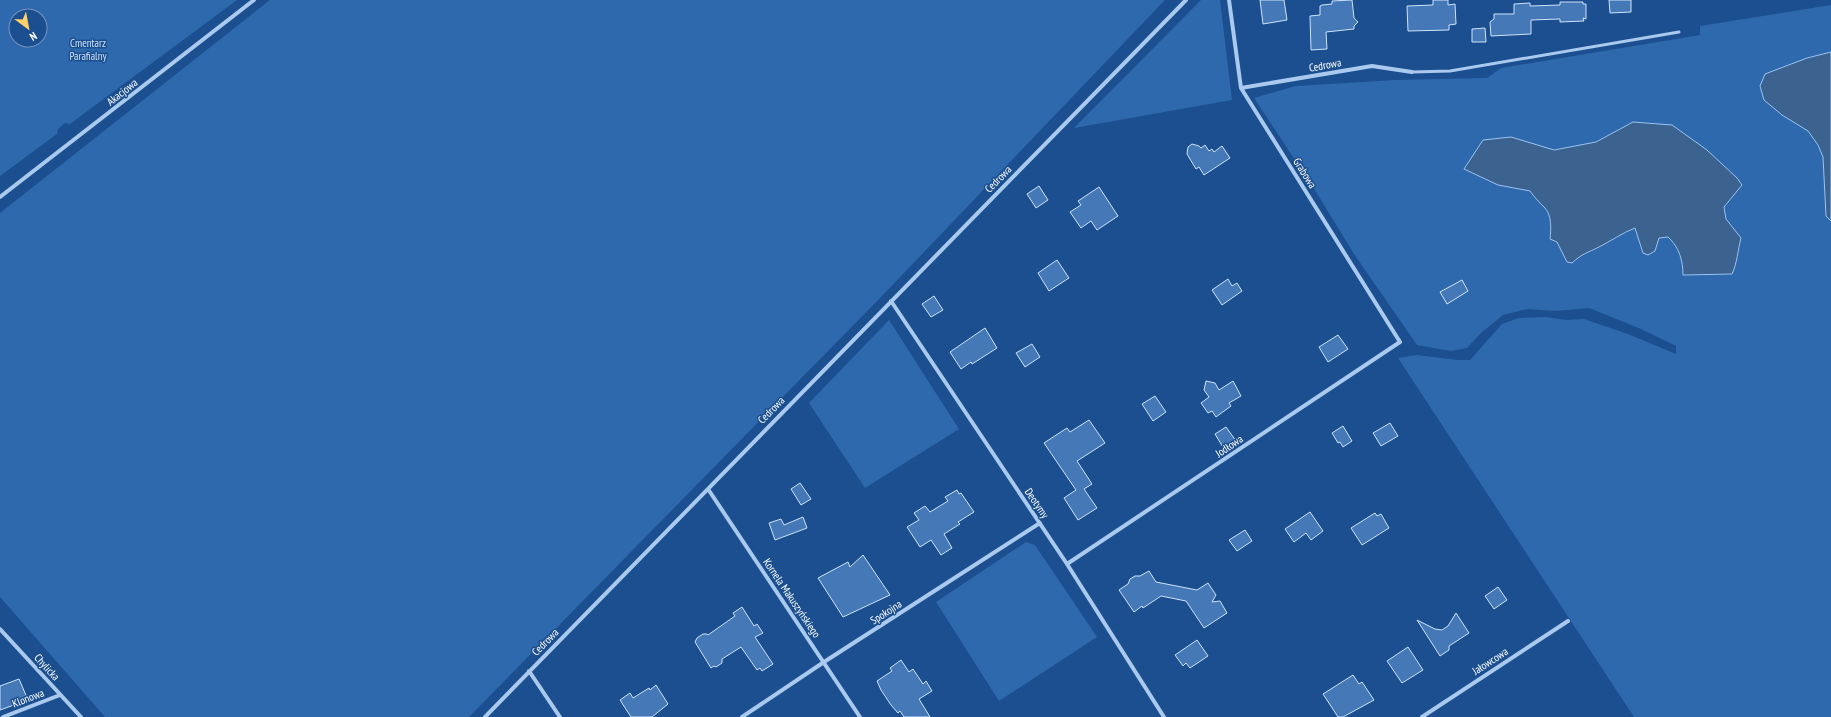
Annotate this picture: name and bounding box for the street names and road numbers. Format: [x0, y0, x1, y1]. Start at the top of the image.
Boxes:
street label: Cedrowa [1308, 55, 1342, 75]
street label: Akacjowa [104, 75, 140, 109]
street label: Grabowa [1290, 155, 1320, 191]
street label: Cedrowa [982, 162, 1014, 196]
street label: Cedrowa [755, 393, 787, 427]
street label: Jodłowa [1212, 432, 1245, 461]
street label: Deotymy [1022, 485, 1053, 521]
street label: Kornela Makuszyńskiego [760, 556, 824, 641]
street label: Spokojna [868, 597, 904, 627]
street label: Cedrowa [529, 625, 561, 659]
street label: Jałowcowa [1469, 644, 1511, 678]
street label: Chylicka [31, 651, 63, 683]
street label: Klonowa [10, 686, 46, 710]

